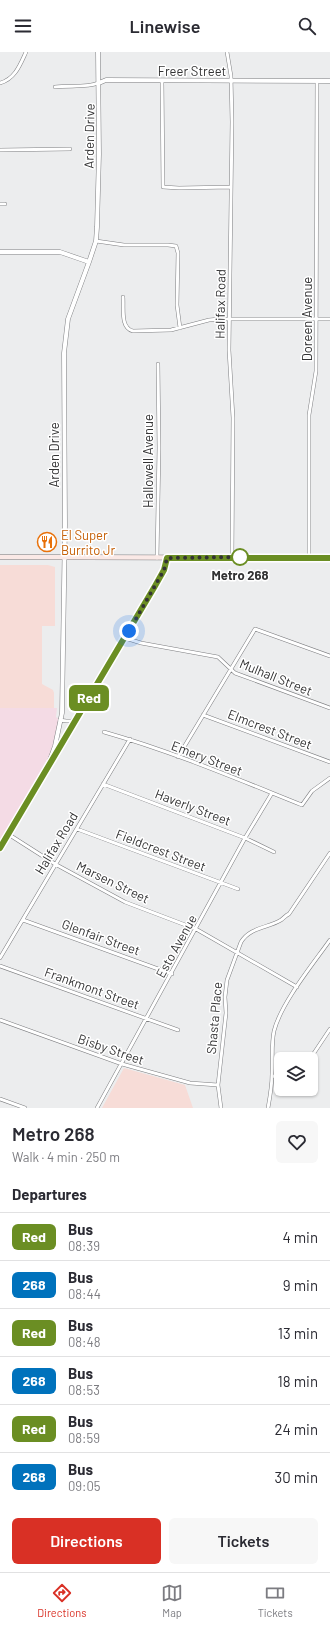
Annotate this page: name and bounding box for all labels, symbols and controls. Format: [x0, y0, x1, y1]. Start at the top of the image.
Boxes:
icon: menu [12, 15, 34, 37]
text: Linewise [130, 15, 200, 37]
icon: search [296, 15, 318, 37]
street label: Freer Street [158, 63, 226, 79]
street label: Arden Drive [80, 103, 98, 169]
street label: Halifax Road [211, 269, 229, 339]
street label: Doreen Avenue [299, 277, 315, 361]
street label: Hallowell Avenue [140, 414, 156, 508]
street label: Arden Drive [46, 422, 62, 488]
place label: El Super Burrito Jr [61, 527, 115, 558]
restaurant icon: El Super Burrito Jr [36, 531, 58, 553]
marker: Metro 268 [231, 548, 249, 566]
place label: Metro 268 [211, 567, 269, 583]
your location [119, 621, 139, 641]
street label: Mulhall Street [237, 655, 315, 699]
line badge: Red [66, 685, 112, 711]
text: Red [77, 689, 101, 706]
street label: Elmcrest Street [226, 706, 314, 752]
street label: Emery Street [169, 737, 245, 779]
street label: Haverly Street [153, 785, 233, 829]
street label: Halifax Road [31, 809, 81, 877]
street label: Fieldcrest Street [114, 826, 208, 874]
street label: Marsen Street [74, 858, 152, 906]
street label: Esto Avenue [152, 912, 200, 980]
street label: Glenfair Street [60, 915, 142, 959]
street label: Frankmont Street [42, 963, 142, 1013]
street label: Shasta Place [203, 981, 225, 1055]
street label: Bisby Street [76, 1030, 146, 1068]
map controls [274, 1052, 318, 1096]
button: layers [274, 1052, 318, 1096]
button: heart [276, 1121, 318, 1163]
text: Metro 268 [12, 1122, 95, 1145]
text: Walk · 4 min · 250 m [12, 1149, 120, 1165]
text: Departures [12, 1185, 87, 1203]
text: Bus [68, 1220, 93, 1238]
text: Red [22, 1228, 46, 1245]
text: 4 min [282, 1228, 318, 1246]
text: 08:39 [68, 1238, 100, 1254]
text: Bus [68, 1268, 93, 1286]
text: 268 [23, 1276, 45, 1293]
text: 9 min [283, 1276, 318, 1294]
text: 08:44 [68, 1286, 101, 1302]
text: Bus [68, 1316, 93, 1334]
text: Red [22, 1324, 46, 1341]
text: 13 min [278, 1324, 318, 1342]
text: 08:48 [68, 1334, 100, 1350]
text: Bus [68, 1364, 93, 1382]
text: 268 [23, 1372, 45, 1389]
text: 18 min [278, 1372, 318, 1390]
text: 08:53 [68, 1382, 100, 1398]
text: Bus [68, 1412, 93, 1430]
text: Red [22, 1420, 46, 1437]
text: 24 min [274, 1420, 318, 1438]
text: 08:59 [68, 1430, 100, 1446]
text: Bus [68, 1460, 93, 1478]
text: 268 [23, 1468, 45, 1485]
text: 30 min [274, 1468, 318, 1486]
text: 09:05 [68, 1478, 101, 1494]
button: Directions [12, 1518, 161, 1564]
button: Tickets [169, 1518, 318, 1564]
tab: Directions [37, 1582, 86, 1619]
tab: Map [161, 1582, 183, 1619]
tab: Tickets [258, 1582, 293, 1619]

